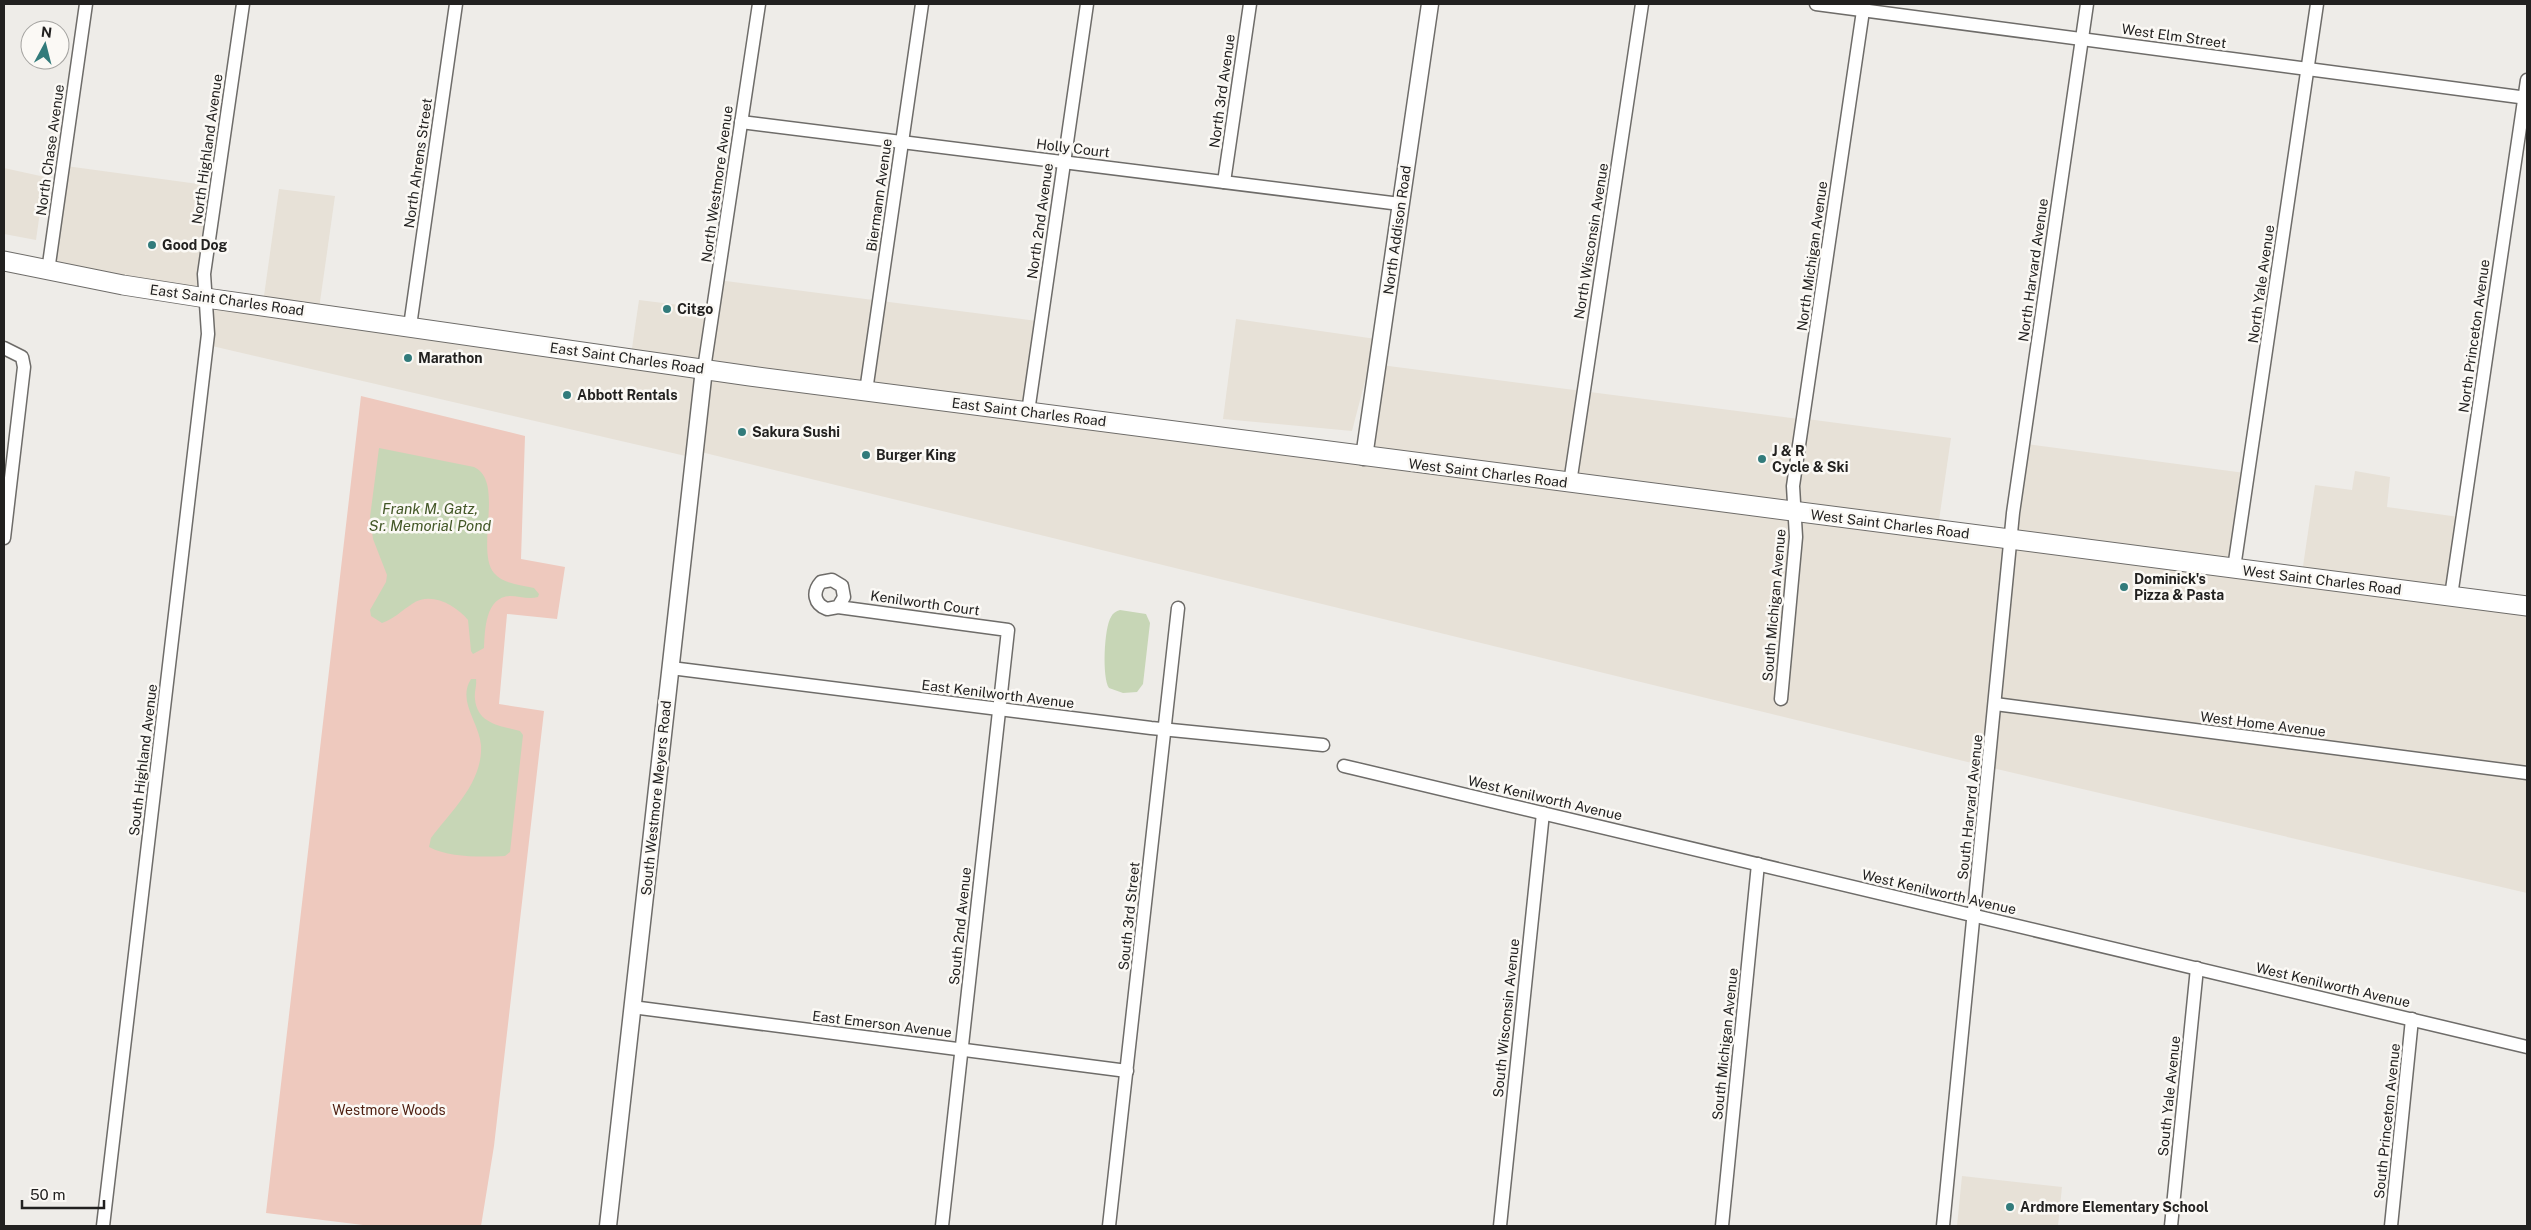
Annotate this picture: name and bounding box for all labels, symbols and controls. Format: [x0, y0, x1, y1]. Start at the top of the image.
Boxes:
north arrow [20, 20, 70, 70]
street label: West Elm Street [2121, 21, 2227, 51]
text: N [40, 23, 53, 41]
street label: North 3rd Avenue [1206, 33, 1238, 149]
street label: North Highland Avenue [189, 73, 225, 225]
street label: North Chase Avenue [33, 83, 67, 217]
street label: North Ahrens Street [401, 97, 435, 229]
street label: North Westmore Avenue [698, 105, 736, 263]
street label: Holly Court [1035, 136, 1111, 160]
street label: Biermann Avenue [863, 138, 895, 252]
street label: North 2nd Avenue [1024, 162, 1056, 280]
street label: North Wisconsin Avenue [1571, 162, 1611, 320]
street label: North Addison Road [1380, 164, 1414, 296]
street label: North Michigan Avenue [1794, 180, 1830, 332]
street label: North Harvard Avenue [2015, 197, 2051, 343]
street label: North Yale Avenue [2245, 224, 2277, 344]
place label: Good Dog [162, 237, 227, 253]
marker: Good Dog [146, 239, 158, 251]
street label: North Princeton Avenue [2455, 258, 2493, 414]
street label: East Saint Charles Road [149, 281, 305, 319]
place label: Citgo [677, 301, 713, 317]
marker: Citgo [661, 303, 673, 315]
street label: East Saint Charles Road [549, 339, 705, 377]
place label: Marathon [418, 350, 483, 366]
marker: Marathon [402, 352, 414, 364]
place label: Abbott Rentals [577, 387, 678, 403]
marker: Abbott Rentals [561, 389, 573, 401]
street label: East Saint Charles Road [951, 395, 1107, 429]
place label: Sakura Sushi [752, 424, 840, 440]
marker: Sakura Sushi [736, 426, 748, 438]
place label: J & R Cycle & Ski [1772, 443, 1848, 475]
place label: Burger King [876, 447, 956, 463]
marker: Burger King [860, 449, 872, 461]
marker: J & R Cycle & Ski [1756, 453, 1768, 465]
street label: West Saint Charles Road [1408, 455, 1568, 491]
water label: Frank M. Gatz, Sr. Memorial Pond [369, 500, 492, 534]
street label: West Saint Charles Road [1810, 506, 1970, 542]
street label: South Michigan Avenue [1759, 528, 1789, 682]
street label: West Saint Charles Road [2242, 562, 2402, 598]
place label: Dominick's Pizza & Pasta [2134, 571, 2224, 603]
marker: Dominick's Pizza & Pasta [2118, 581, 2130, 593]
street label: Kenilworth Court [869, 587, 981, 619]
street label: East Kenilworth Avenue [921, 677, 1075, 711]
street label: South Highland Avenue [126, 683, 160, 837]
street label: South Westmore Meyers Road [638, 700, 674, 896]
street label: West Home Avenue [2199, 708, 2327, 740]
street label: South Harvard Avenue [1954, 733, 1986, 881]
street label: West Kenilworth Avenue [1466, 772, 1624, 824]
street label: South 3rd Street [1115, 861, 1143, 971]
street label: South 2nd Avenue [946, 866, 974, 986]
street label: West Kenilworth Avenue [1860, 866, 2018, 918]
street label: South Wisconsin Avenue [1490, 938, 1522, 1098]
street label: West Kenilworth Avenue [2254, 959, 2412, 1011]
street label: South Michigan Avenue [1709, 967, 1741, 1121]
street label: East Emerson Avenue [811, 1007, 953, 1041]
street label: South Yale Avenue [2155, 1035, 2183, 1157]
street label: South Princeton Avenue [2371, 1042, 2403, 1200]
park label: Westmore Woods [332, 1102, 446, 1118]
scale bar [22, 1178, 105, 1210]
text: 50 m [30, 1186, 65, 1203]
place label: Ardmore Elementary School [2020, 1199, 2209, 1215]
marker: Ardmore Elementary School [2004, 1201, 2016, 1213]

